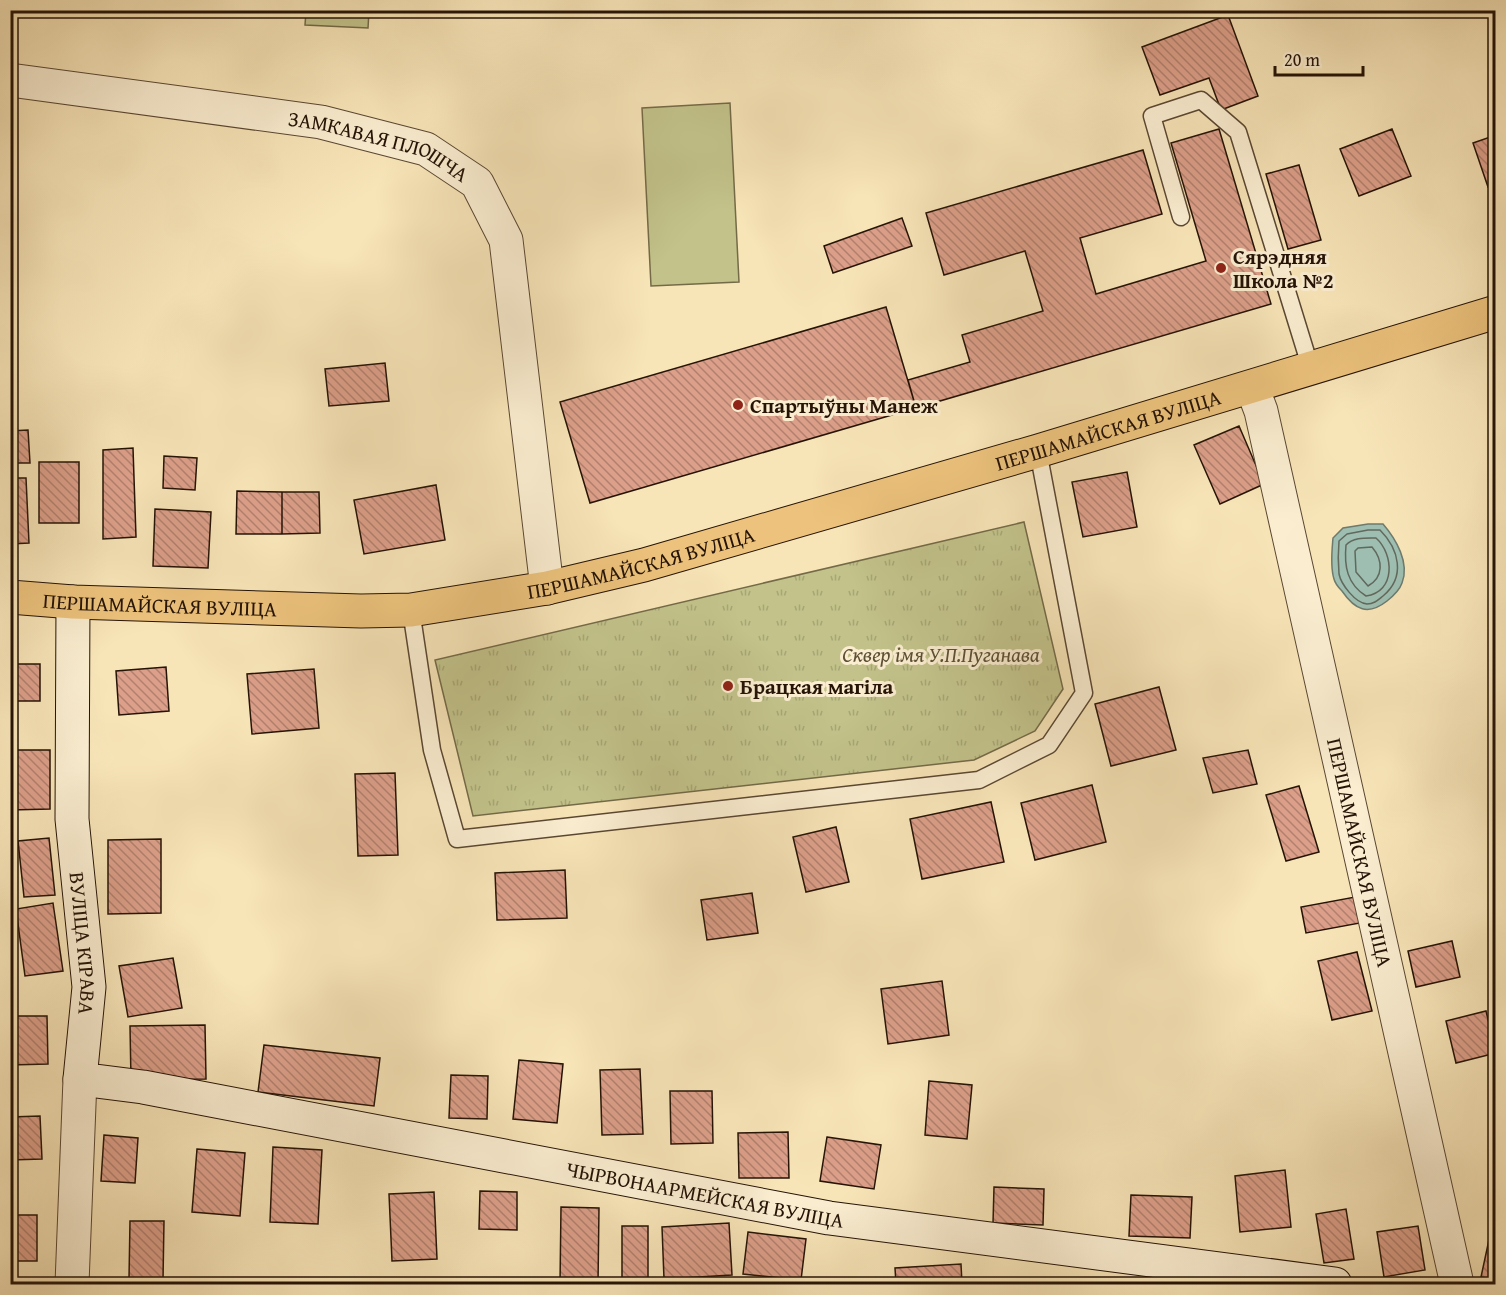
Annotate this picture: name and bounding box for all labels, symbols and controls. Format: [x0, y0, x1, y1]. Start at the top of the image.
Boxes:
scale bar [1275, 39, 1364, 77]
text: 20 m [1284, 46, 1320, 73]
street label: ЗАМКАВАЯ ПЛОШЧА [286, 102, 475, 189]
place label: Сярэдняя Школа №2 [1233, 241, 1334, 296]
marker: Сярэдняя Школа №2 [1214, 261, 1228, 275]
street label: ПЕРШАМАЙСКАЯ ВУЛІЦА [991, 381, 1225, 478]
place label: Спартыўны Манеж [750, 390, 938, 421]
marker: Спартыўны Манеж [731, 398, 745, 412]
street label: ПЕРШАМАЙСКАЯ ВУЛІЦА [525, 518, 758, 607]
street label: ПЕРШАМАЙСКАЯ ВУЛІЦА [42, 584, 277, 624]
park label: Сквер імя У.П.Пуганава [842, 639, 1040, 670]
place label: Брацкая магіла [740, 671, 894, 702]
marker: Брацкая магіла [721, 679, 735, 693]
street label: ПЕРШАМАЙСКАЯ ВУЛІЦА [1319, 735, 1401, 970]
street label: ВУЛІЦА КІРАВА [62, 870, 105, 1017]
street label: ЧЫРВОНААРМЕЙСКАЯ ВУЛІЦА [564, 1153, 846, 1235]

